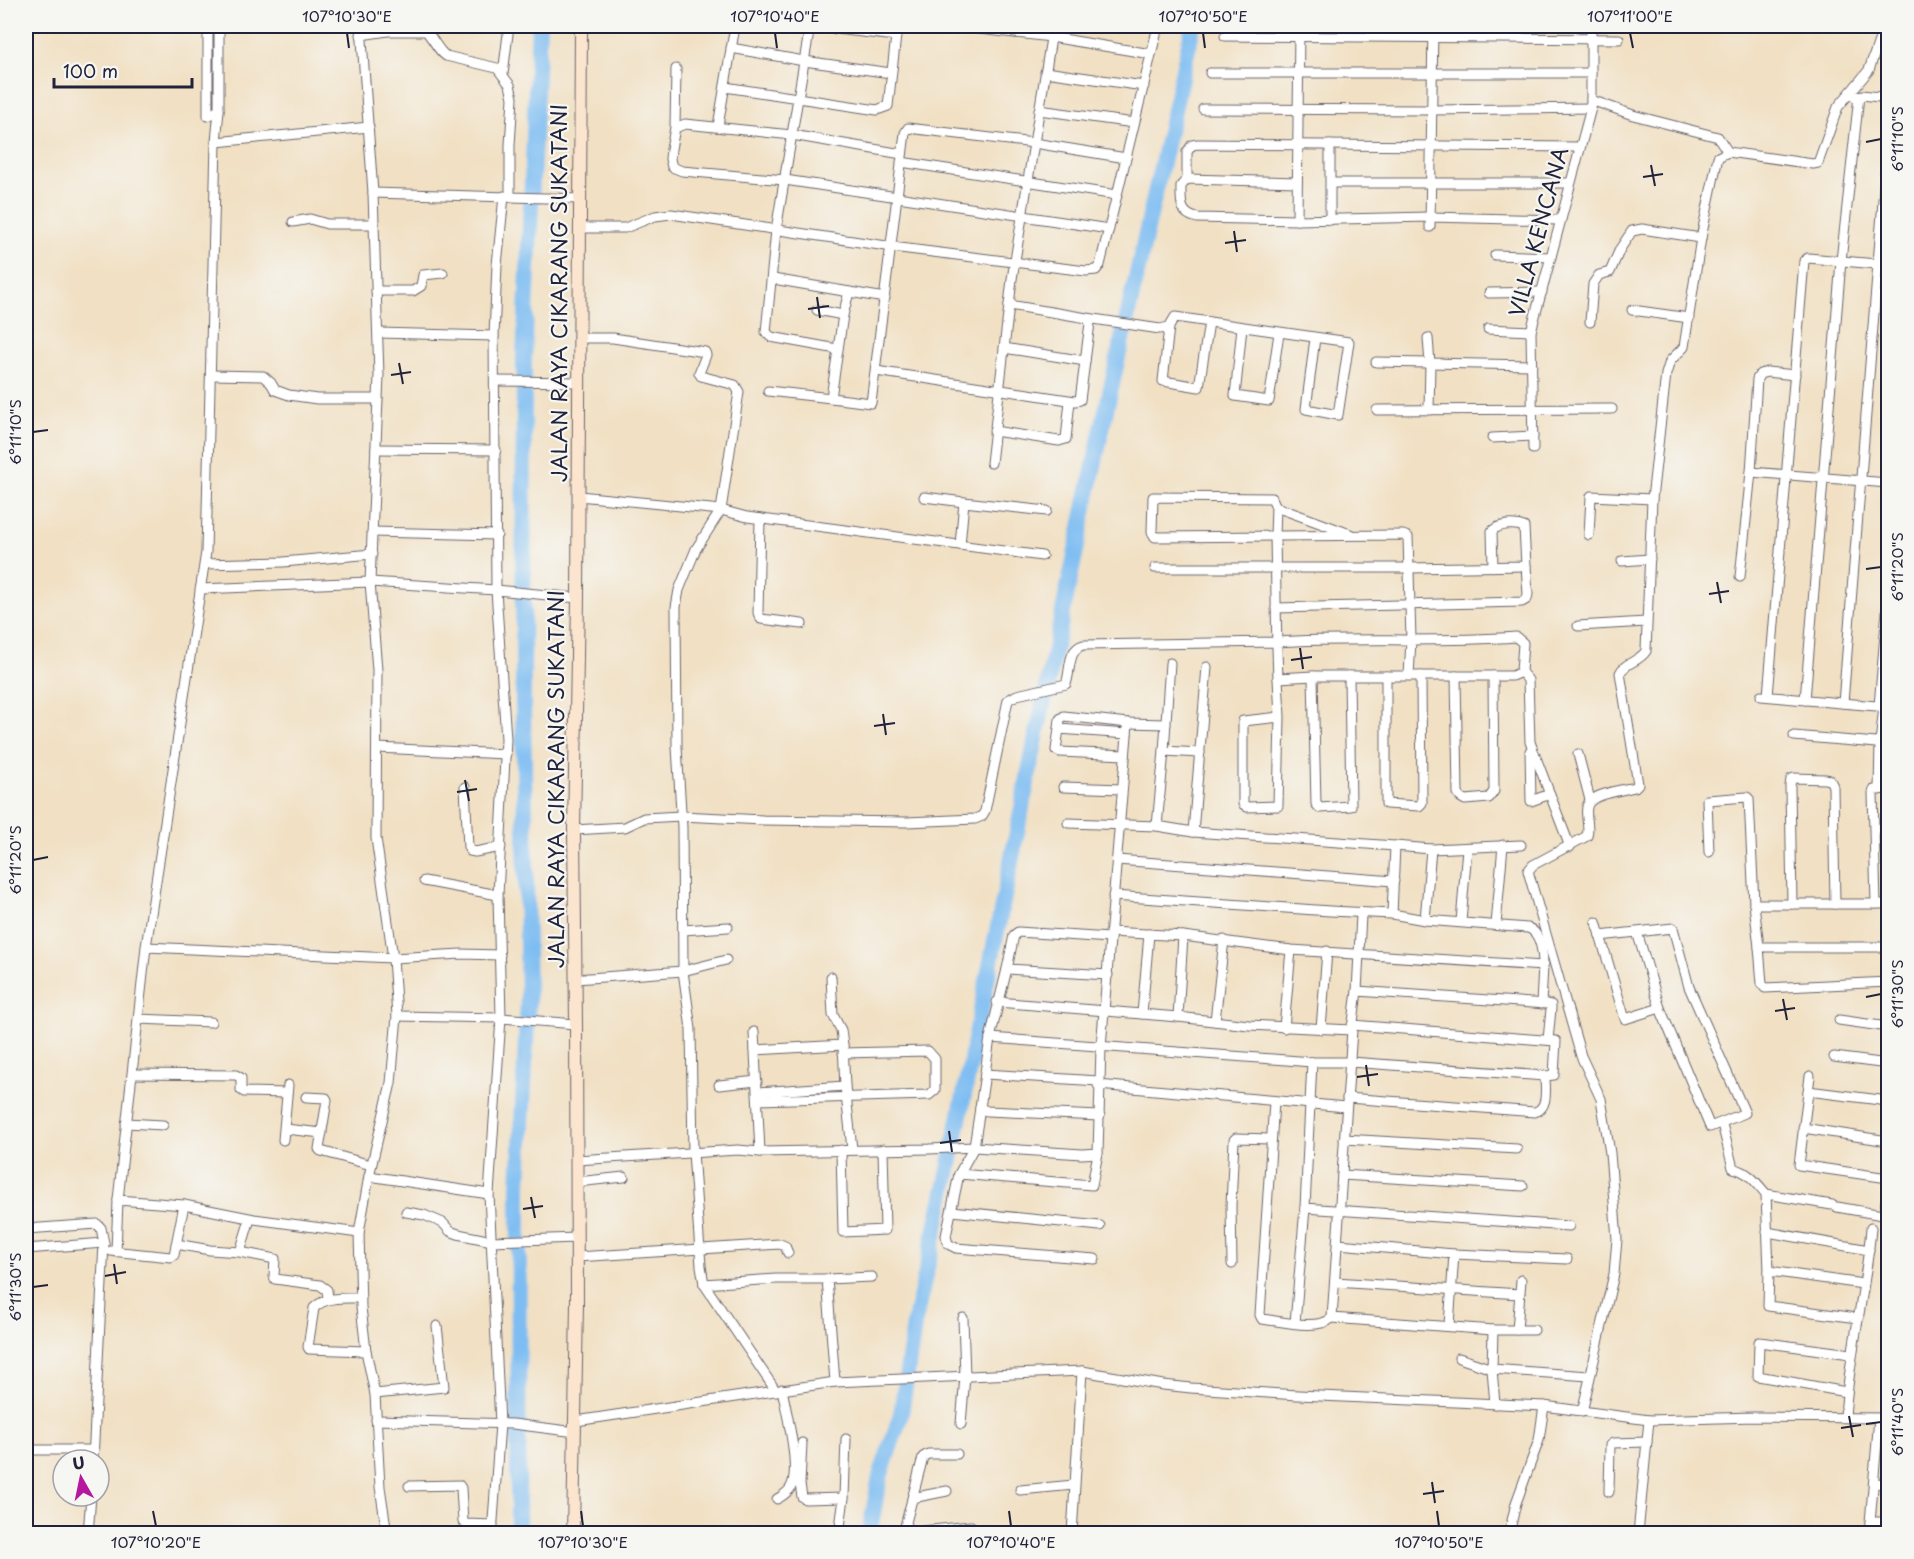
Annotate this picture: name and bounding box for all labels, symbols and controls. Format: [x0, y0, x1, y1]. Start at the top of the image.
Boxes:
text: 107°10'30"E [302, 4, 392, 27]
text: 107°10'40"E [730, 4, 820, 27]
text: 107°10'50"E [1158, 4, 1248, 27]
text: 107°11'00"E [1587, 4, 1673, 27]
scale bar [54, 51, 192, 89]
text: 100 m [63, 57, 118, 84]
street label: JALAN RAYA CIKARANG SUKATANI [542, 104, 574, 482]
text: 6°11'10"S [1885, 106, 1908, 172]
street label: VILLA KENCANA [1499, 143, 1575, 320]
text: 6°11'10"S [3, 399, 26, 465]
text: 6°11'20"S [1885, 532, 1908, 602]
street label: JALAN RAYA CIKARANG SUKATANI [539, 590, 571, 968]
text: 6°11'20"S [3, 825, 26, 895]
text: 6°11'30"S [1885, 960, 1908, 1029]
text: 6°11'30"S [3, 1253, 26, 1322]
text: 6°11'40"S [1885, 1388, 1908, 1456]
north arrow [51, 1448, 111, 1508]
text: U [71, 1449, 86, 1475]
text: 107°10'20"E [111, 1530, 201, 1553]
text: 107°10'30"E [538, 1530, 628, 1553]
text: 107°10'40"E [966, 1530, 1056, 1553]
text: 107°10'50"E [1394, 1530, 1484, 1553]

